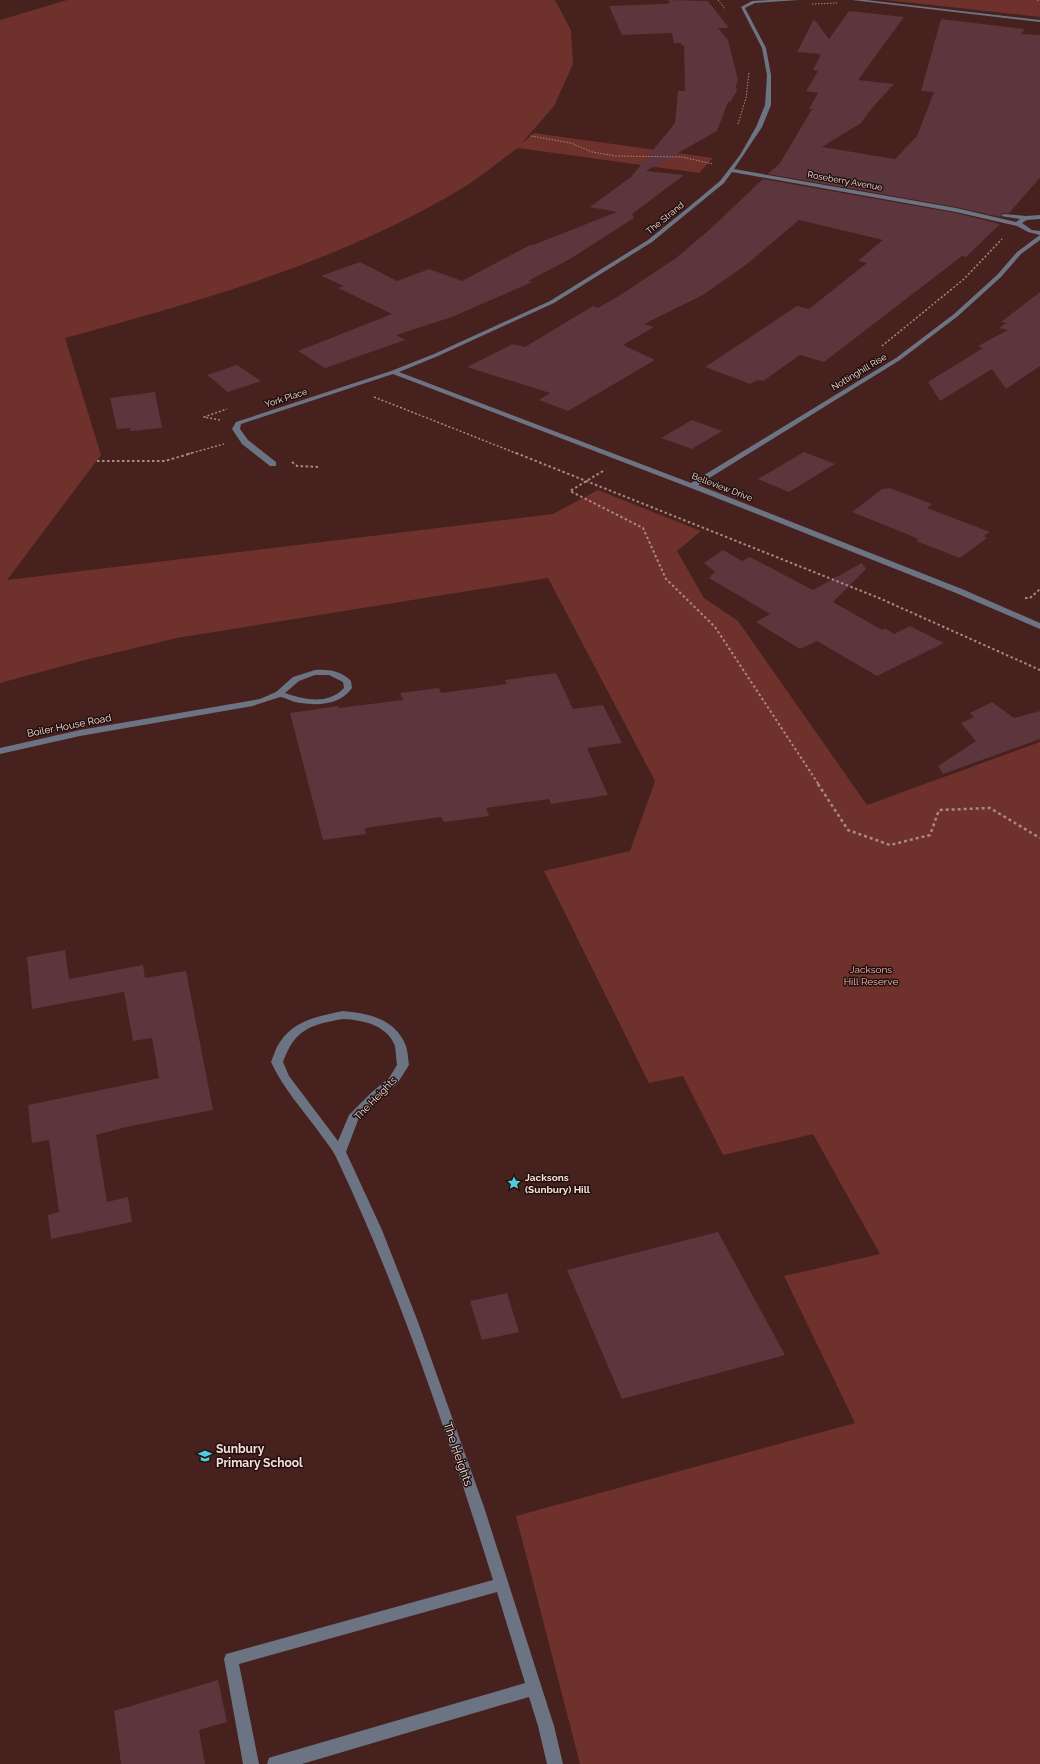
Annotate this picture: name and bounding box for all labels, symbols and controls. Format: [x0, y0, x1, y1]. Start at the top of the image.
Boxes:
street label: Roseberry Avenue [807, 169, 884, 193]
street label: The Strand [644, 200, 686, 236]
street label: Nottinghill Rise [830, 351, 889, 392]
street label: York Place [264, 386, 309, 410]
street label: Belleview Drive [690, 471, 754, 503]
street label: Boiler House Road [26, 712, 112, 739]
park label: Jacksons Hill Reserve [844, 964, 898, 987]
street label: The Heights [352, 1074, 399, 1122]
place label: Jacksons (Sunbury) Hill [525, 1172, 591, 1195]
place icon: Jacksons (Sunbury) Hill [506, 1175, 522, 1191]
street label: The Heights [440, 1420, 476, 1488]
place label: Sunbury Primary School [216, 1442, 303, 1470]
school or university icon: Sunbury Primary School [197, 1448, 213, 1464]

